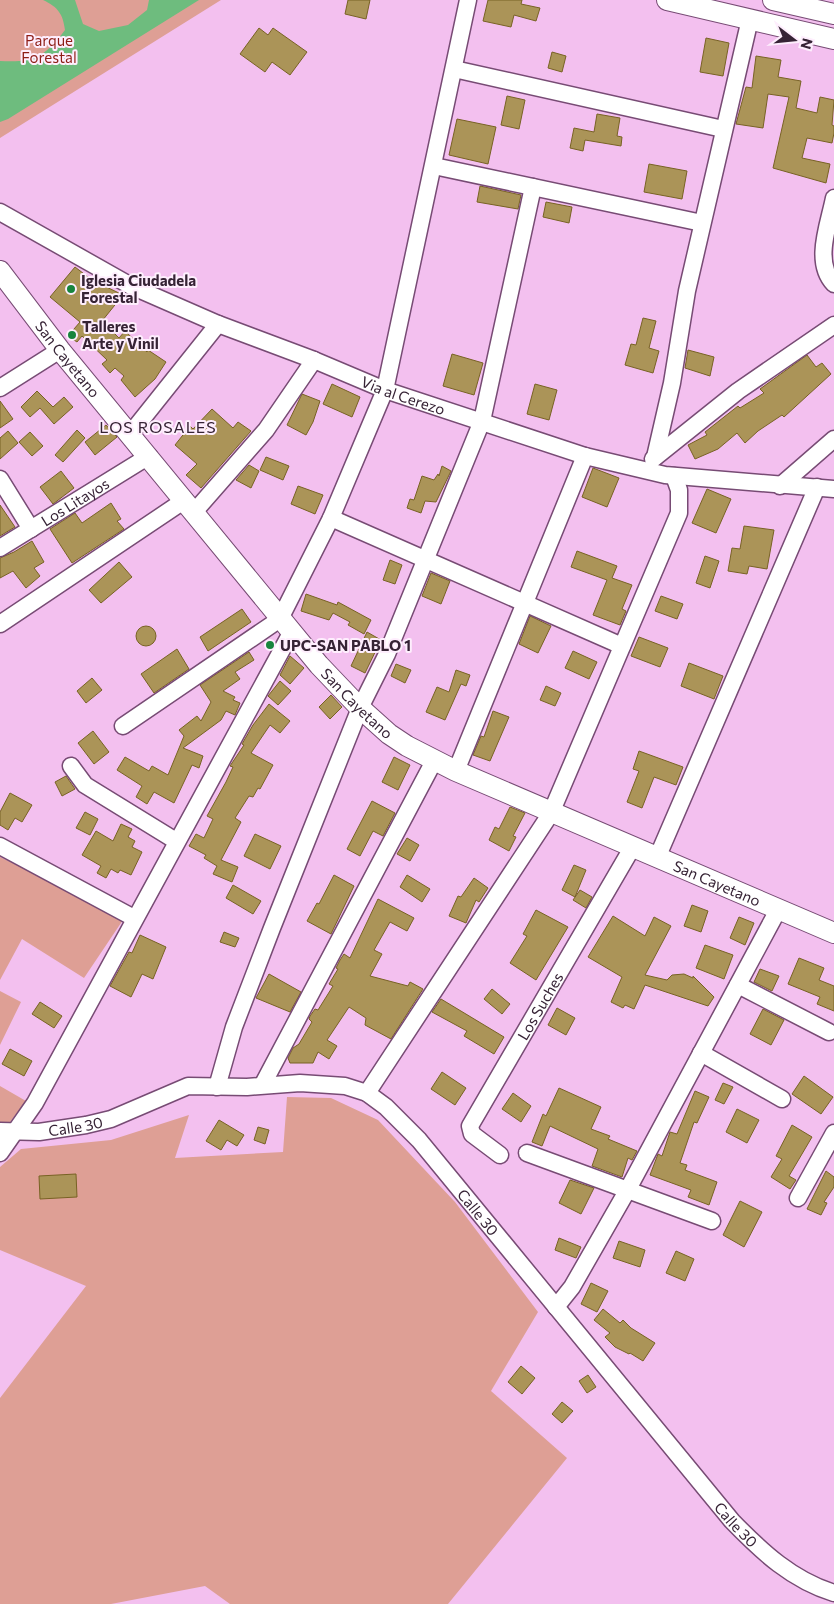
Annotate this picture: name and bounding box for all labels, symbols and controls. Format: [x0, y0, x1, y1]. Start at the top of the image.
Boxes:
north arrow [769, 15, 819, 65]
park label: Parque Forestal [21, 31, 77, 66]
text: N [797, 36, 817, 51]
place label: Iglesia Ciudadela Forestal [81, 271, 196, 306]
marker: Iglesia Ciudadela Forestal [65, 283, 77, 295]
street label: San Cayetano [32, 317, 104, 401]
place label: Talleres Arte y Vinil [82, 317, 159, 352]
marker: Talleres Arte y Vinil [66, 329, 78, 341]
street label: Via al Cerezo [359, 372, 448, 418]
district label: LOS ROSALES [99, 417, 217, 436]
street label: Los Litayos [38, 474, 112, 530]
place label: UPC-SAN PABLO 1 [280, 636, 411, 654]
marker: UPC-SAN PABLO 1 [264, 639, 276, 651]
street label: San Cayetano [318, 664, 397, 742]
street label: San Cayetano [671, 856, 763, 909]
street label: Los Suches [513, 969, 567, 1043]
street label: Calle 30 [47, 1112, 105, 1139]
street label: Calle 30 [454, 1185, 503, 1239]
street label: Calle 30 [711, 1498, 761, 1551]

